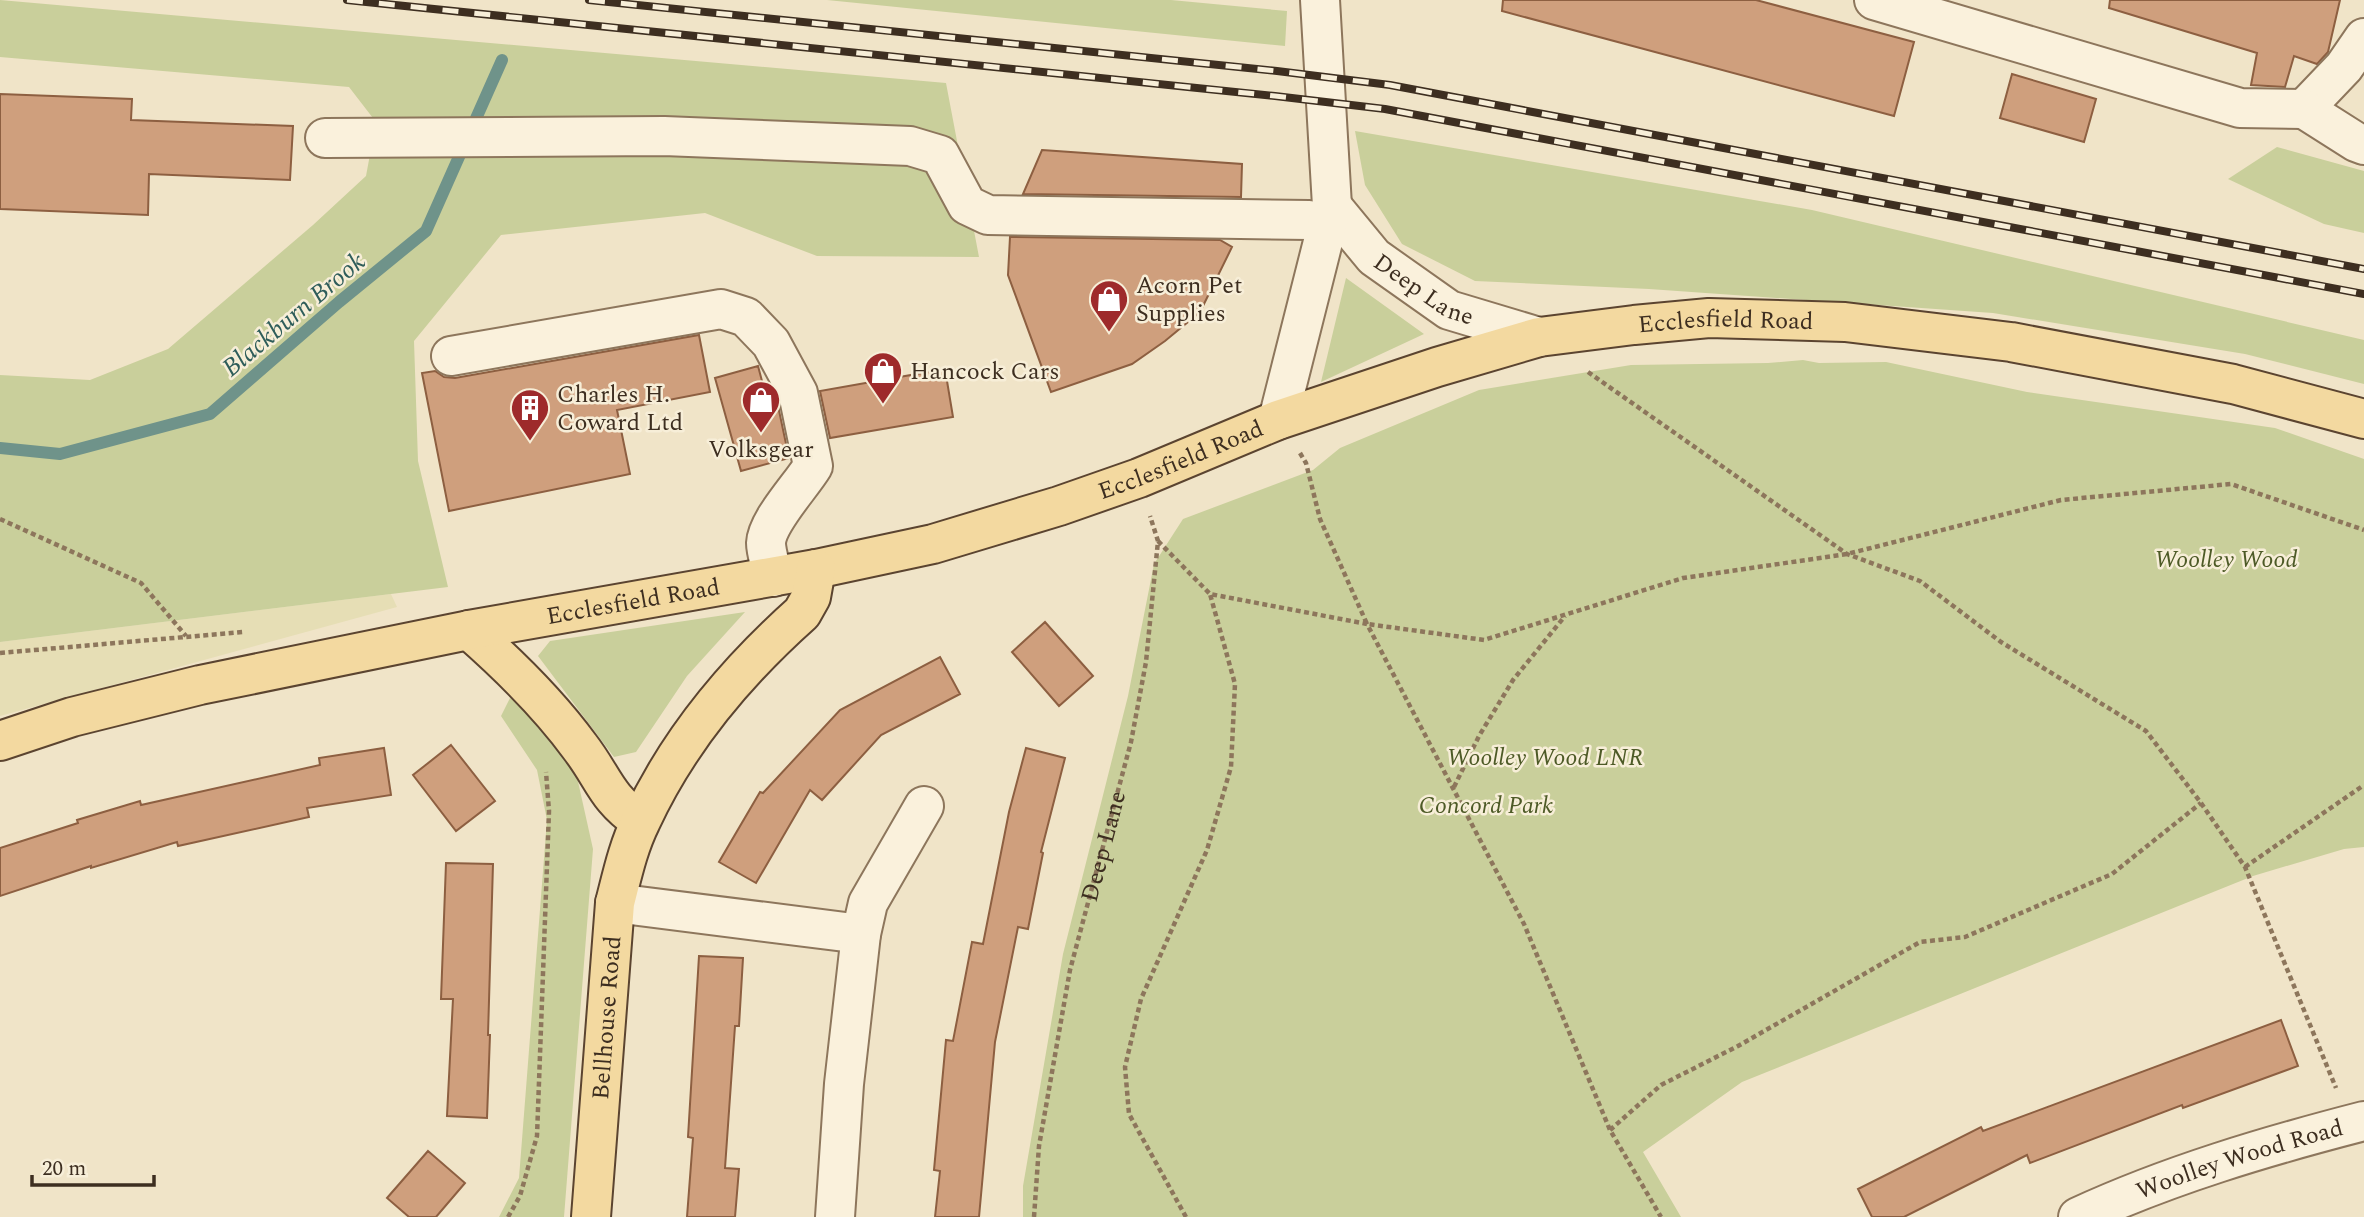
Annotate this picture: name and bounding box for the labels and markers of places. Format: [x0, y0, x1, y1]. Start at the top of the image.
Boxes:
place label: Acorn Pet Supplies [1136, 268, 1242, 332]
shop icon: Acorn Pet Supplies [1088, 278, 1130, 333]
shop icon: Hancock Cars [862, 350, 904, 405]
place label: Hancock Cars [910, 354, 1060, 390]
place label: Charles H. Coward Ltd [557, 377, 683, 441]
shop icon: Volksgear [740, 379, 782, 434]
building icon: Charles H. Coward Ltd [509, 387, 551, 442]
place label: Volksgear [708, 432, 814, 468]

